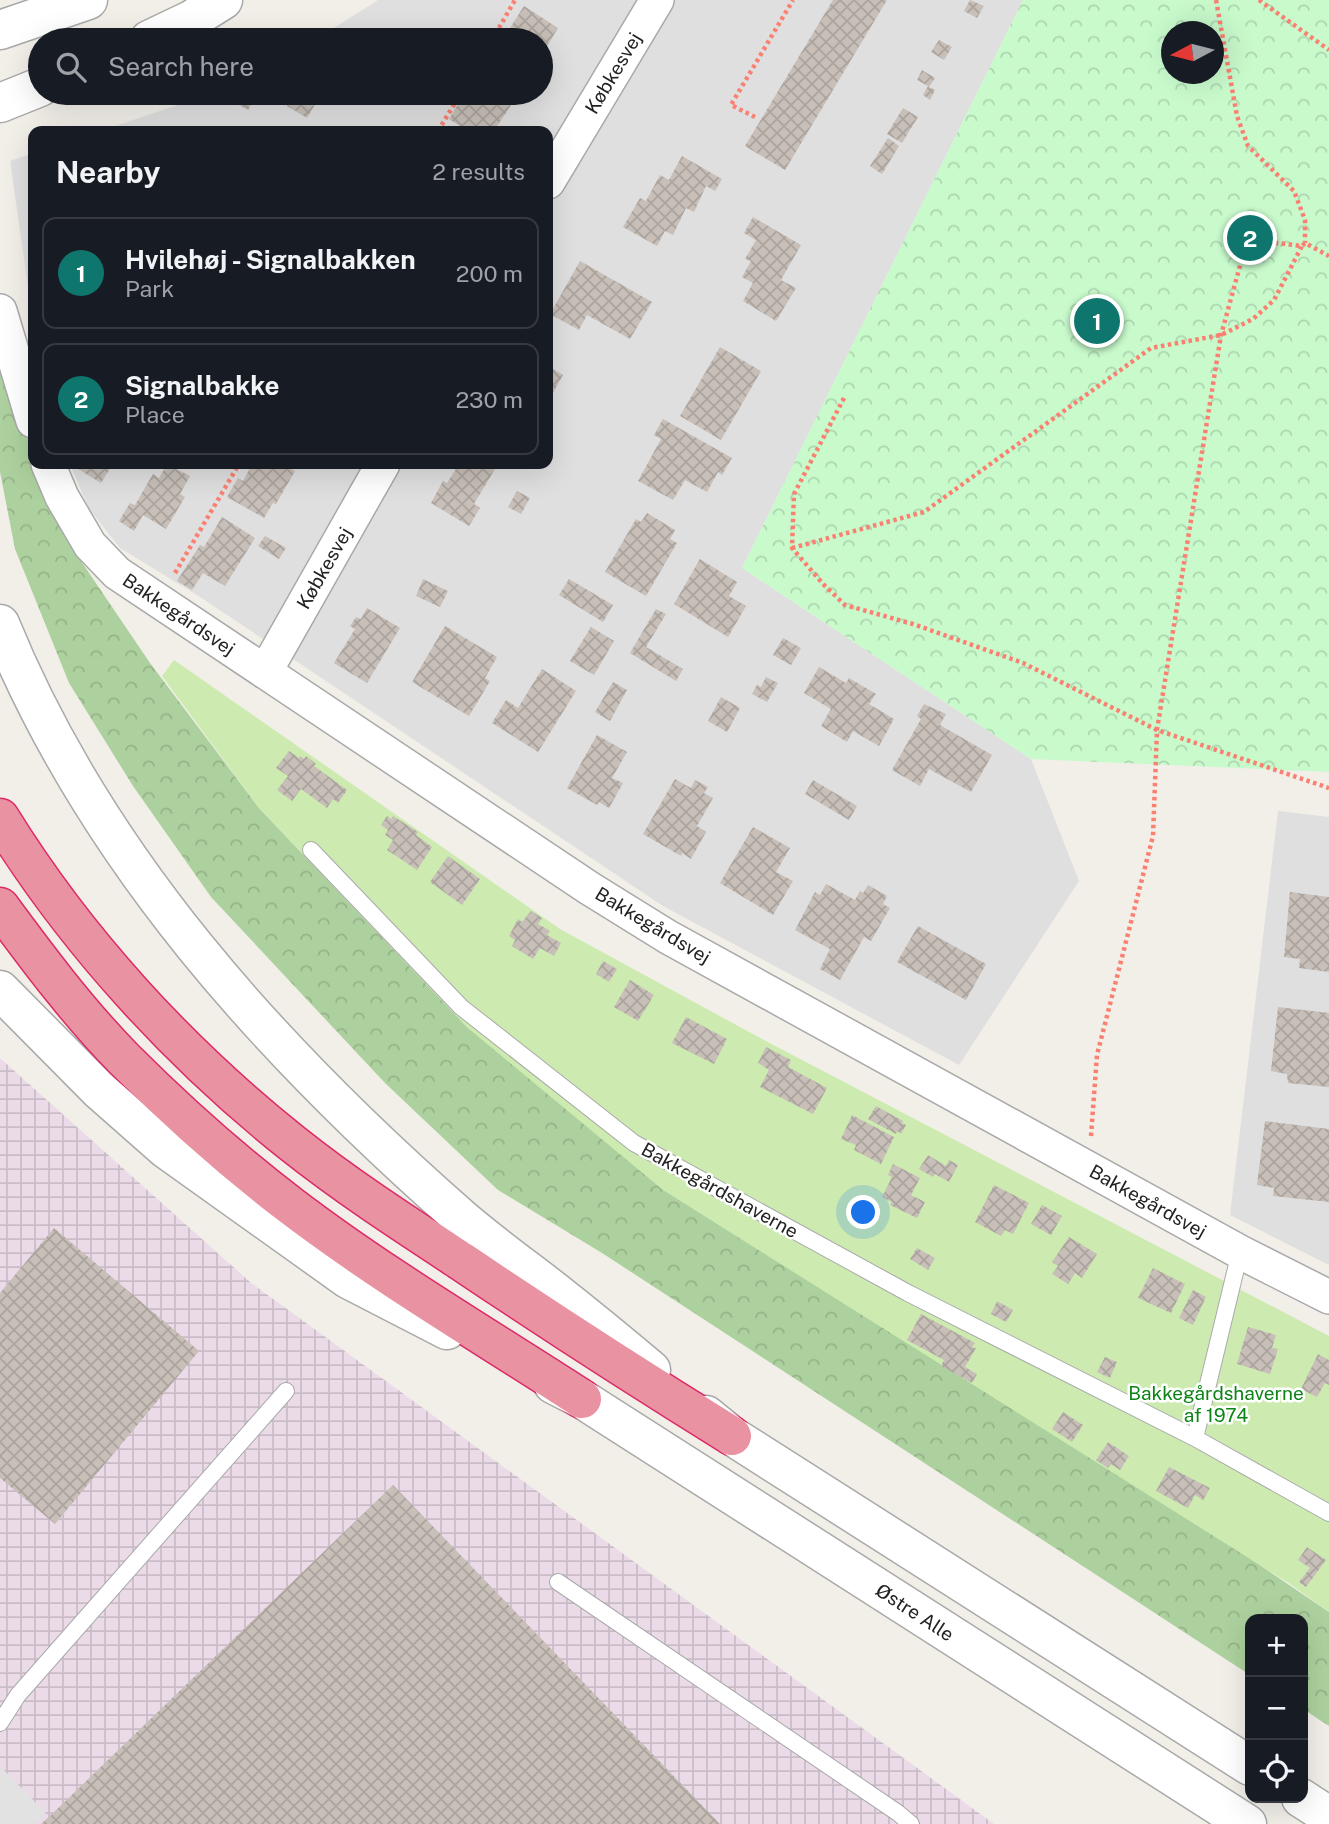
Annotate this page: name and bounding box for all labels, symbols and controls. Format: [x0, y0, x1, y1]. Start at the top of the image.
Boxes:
north arrow [1161, 21, 1224, 84]
search box [28, 28, 553, 105]
street label: Købkesvej [580, 29, 646, 117]
icon: search [52, 48, 90, 86]
text: Search here [108, 51, 254, 82]
text: Nearby [56, 154, 160, 190]
text: 2 results [432, 158, 525, 185]
pin: 2 [1227, 212, 1273, 264]
text: Hvilehøj - Signalbakken [125, 244, 416, 275]
text: 1 [76, 260, 86, 287]
text: 200 m [456, 260, 523, 287]
text: Park [125, 275, 174, 302]
pin: 1 [1074, 295, 1120, 347]
text: Signalbakke [125, 370, 280, 401]
text: 2 [74, 386, 88, 413]
text: 230 m [455, 386, 523, 413]
text: Place [125, 401, 185, 428]
street label: Købkesvej [292, 523, 356, 613]
street label: Bakkegårdsvej [119, 568, 239, 660]
street label: Bakkegårdsvej [592, 882, 714, 968]
street label: Bakkegårdshaverne [638, 1138, 802, 1242]
street label: Bakkegårdsvej [1086, 1160, 1210, 1242]
your location [846, 1195, 880, 1229]
park label: Bakkegårdshaverne af 1974 [1128, 1382, 1304, 1426]
street label: Østre Alle [872, 1579, 958, 1645]
map controls [1245, 1614, 1308, 1803]
button: + [1245, 1614, 1308, 1677]
button: − [1245, 1677, 1308, 1740]
button: locate [1245, 1740, 1308, 1803]

